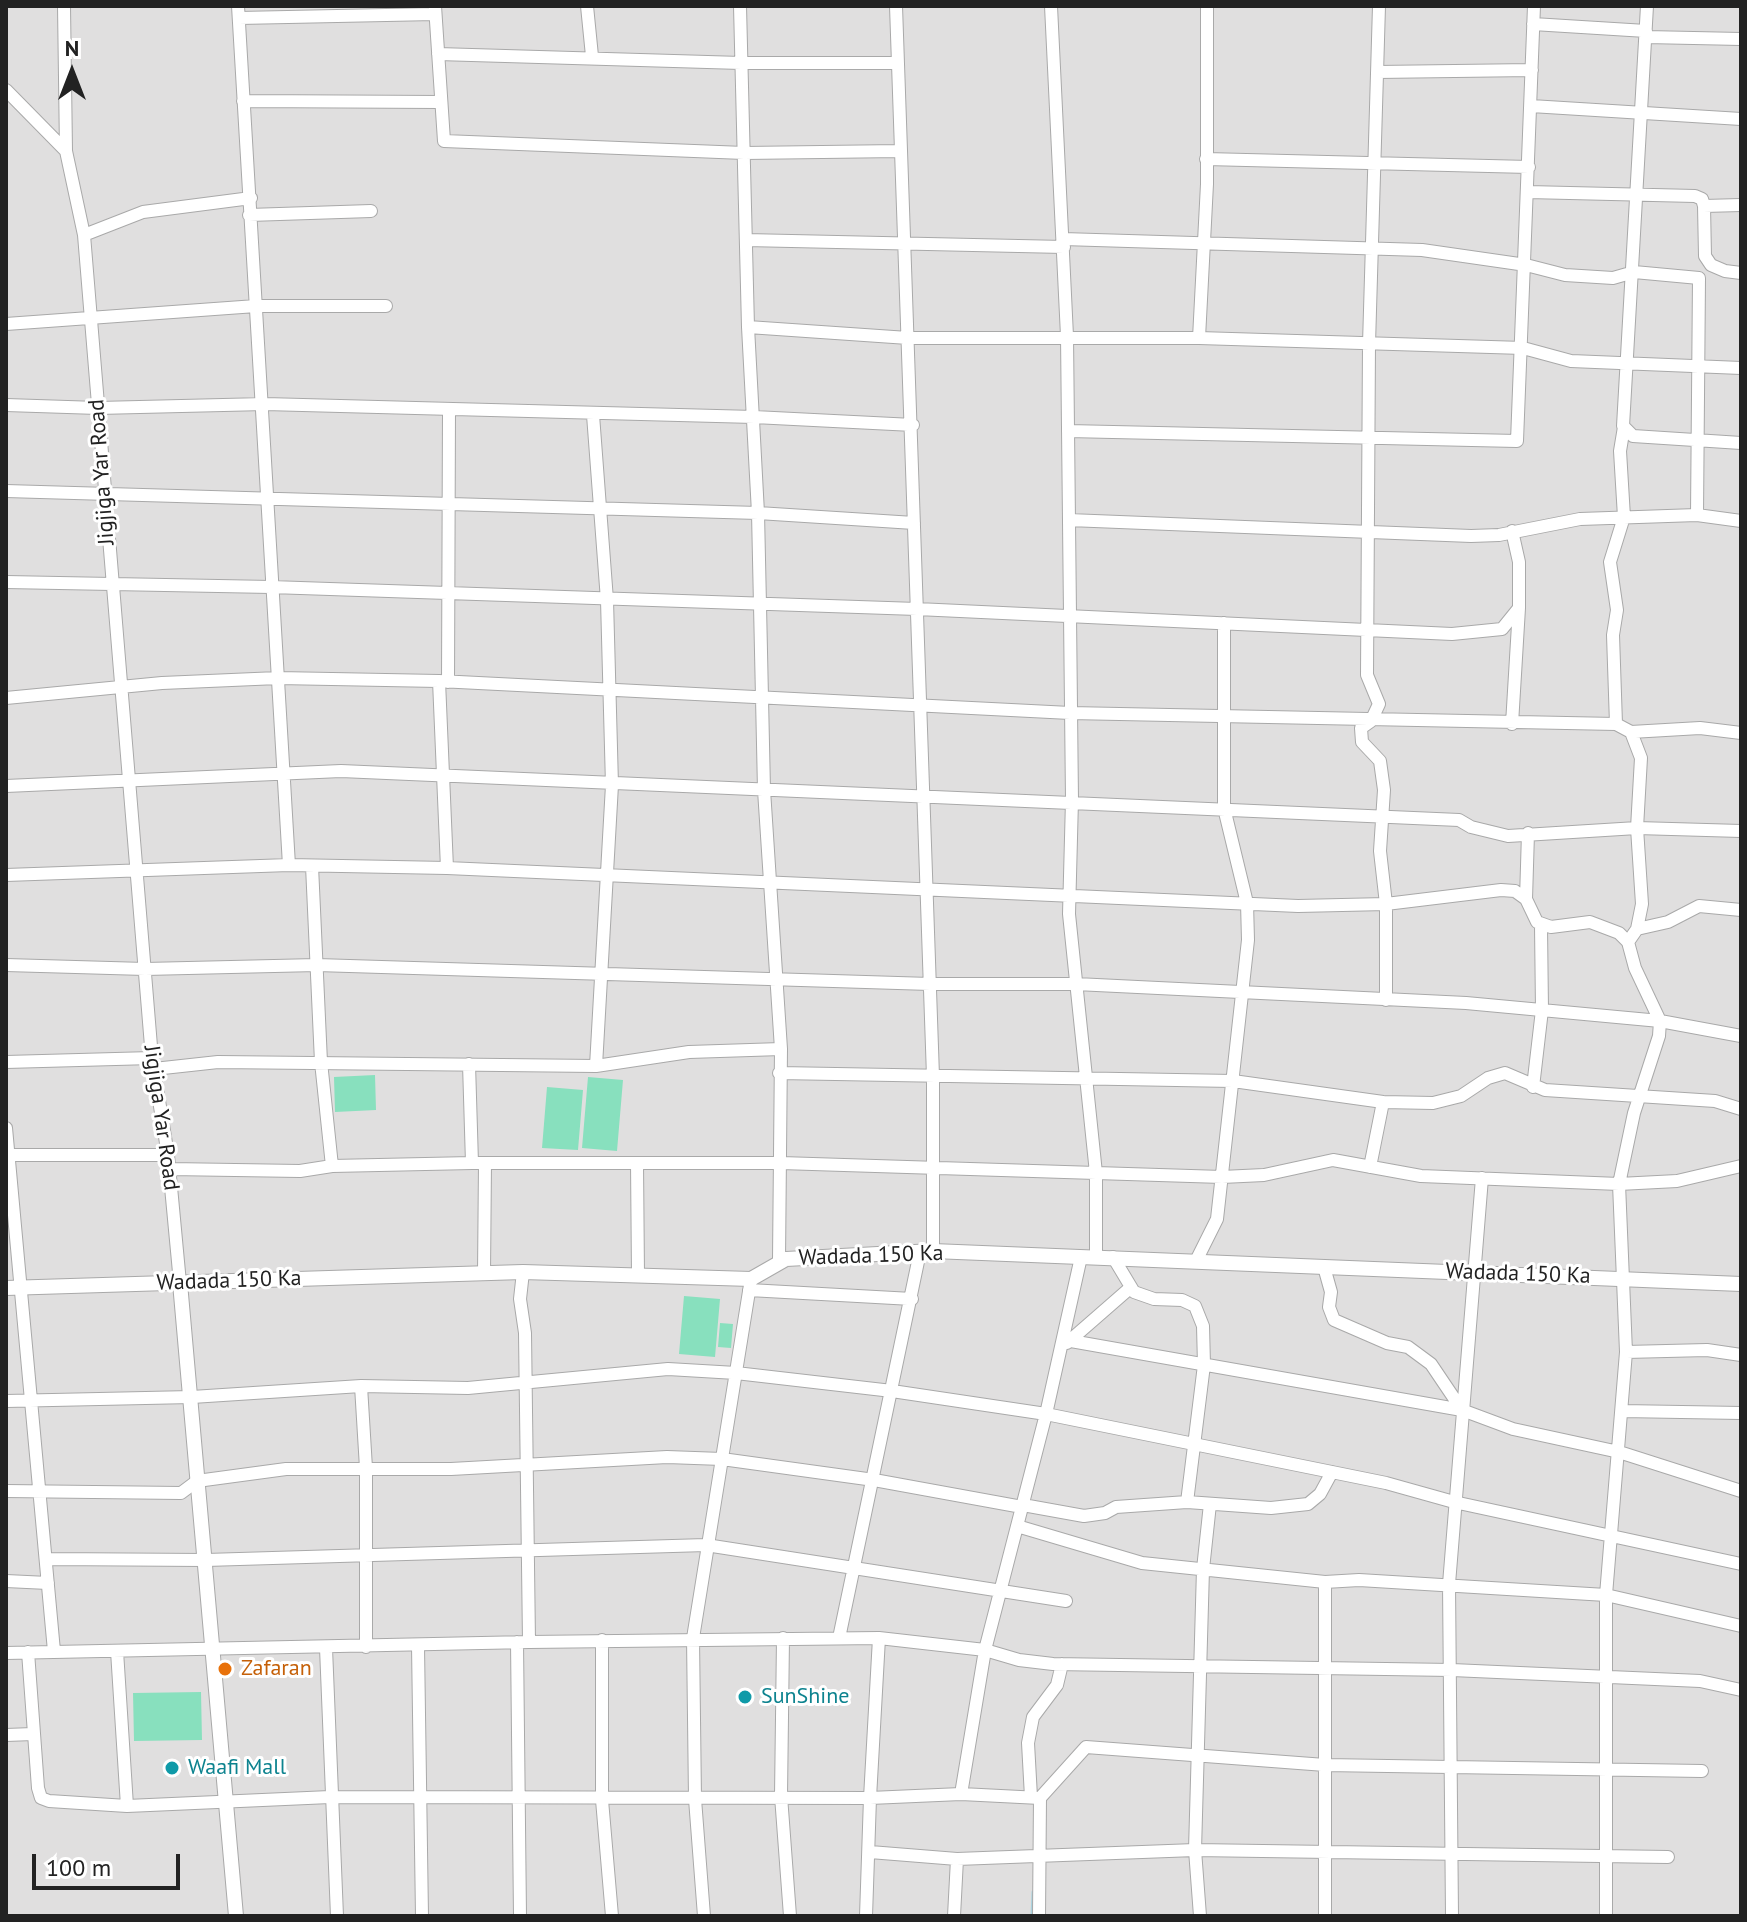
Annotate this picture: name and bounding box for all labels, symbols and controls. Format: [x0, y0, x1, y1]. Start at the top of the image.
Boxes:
north arrow [32, 32, 112, 112]
text: N [65, 34, 79, 62]
street label: Jigjiga Yar Road [84, 398, 120, 546]
street label: Jigjiga Yar Road [138, 1044, 184, 1192]
street label: Wadada 150 Ka [798, 1240, 944, 1272]
street label: Wadada 150 Ka [1445, 1258, 1591, 1290]
street label: Wadada 150 Ka [156, 1265, 302, 1297]
place label: Zafaran [241, 1656, 312, 1682]
marker: Zafaran [216, 1660, 234, 1678]
place label: SunShine [761, 1684, 849, 1710]
marker: SunShine [736, 1688, 754, 1706]
place label: Waafi Mall [188, 1755, 286, 1781]
marker: Waafi Mall [163, 1759, 181, 1777]
scale bar [36, 1838, 184, 1888]
text: 100 m [46, 1852, 111, 1883]

